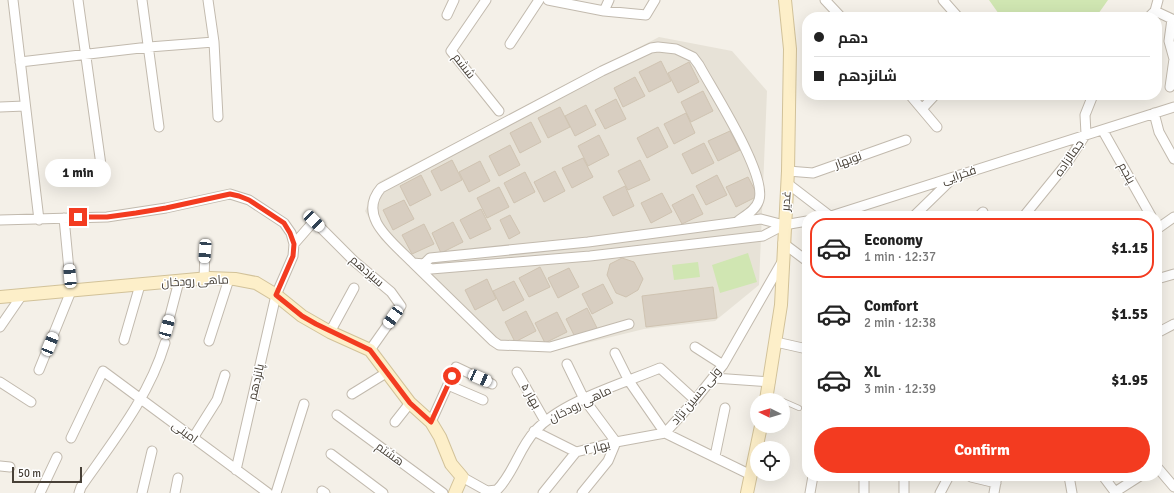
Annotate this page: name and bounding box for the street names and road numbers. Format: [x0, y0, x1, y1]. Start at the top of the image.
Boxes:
street label: ششم [449, 51, 478, 82]
street label: جمالزاده [1051, 137, 1087, 179]
street label: نوبهار [832, 149, 864, 173]
street label: پنجم [1114, 160, 1139, 188]
street label: فخرایی [940, 163, 978, 188]
street label: غدیر [778, 190, 795, 213]
street label: سیزدهم [347, 252, 387, 290]
street label: ماهی رودخان [161, 272, 229, 291]
street label: پانزدهم [245, 362, 269, 402]
street label: ولی حسین نژاد [668, 365, 725, 428]
street label: بهار ۵ [517, 381, 544, 412]
street label: ماهی رودخان [546, 383, 614, 426]
street label: امینی [169, 418, 201, 447]
street label: بهار ۲ [582, 437, 612, 458]
street label: هشتم [373, 439, 407, 470]

